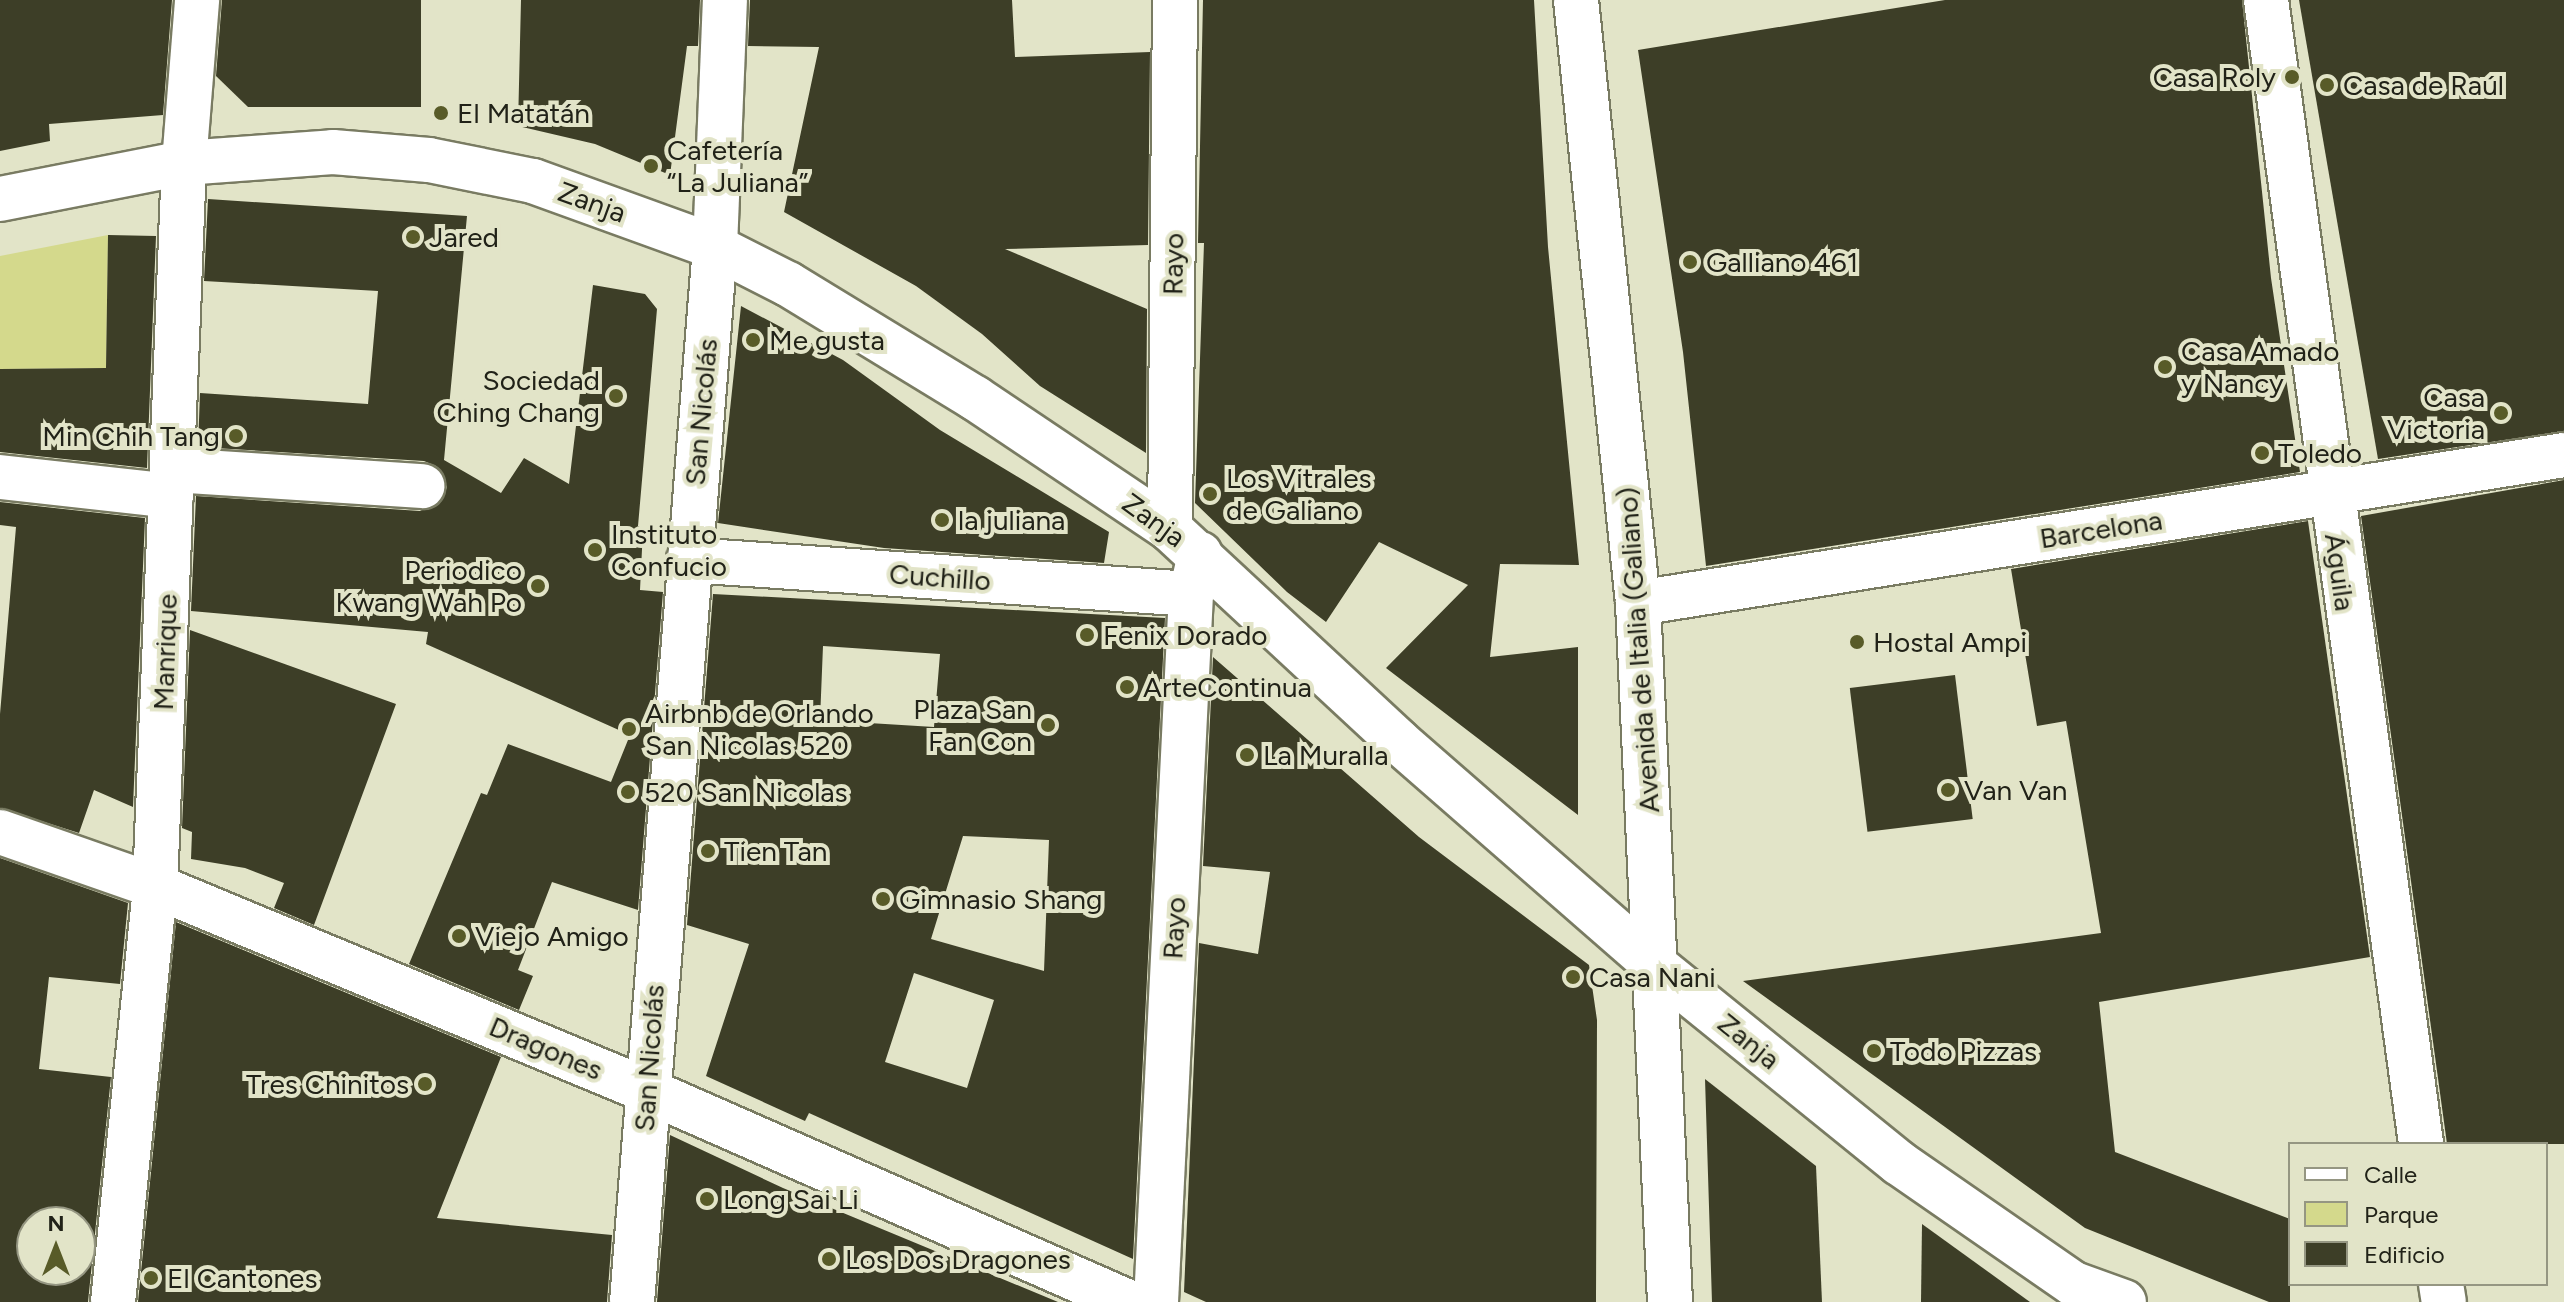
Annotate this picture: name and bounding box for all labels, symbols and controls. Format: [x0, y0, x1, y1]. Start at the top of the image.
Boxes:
place label: Casa Roly [2153, 60, 2276, 94]
marker: Casa Roly [2283, 68, 2301, 86]
place label: Casa de Raúl [2343, 68, 2504, 102]
marker: Casa de Raúl [2318, 76, 2336, 94]
place label: El Matatán [457, 96, 590, 130]
marker: El Matatán [432, 104, 450, 122]
place label: Cafetería “La Juliana” [667, 133, 808, 199]
marker: Cafetería “La Juliana” [642, 157, 660, 175]
street label: Zanja [554, 174, 630, 230]
place label: Jared [429, 220, 499, 254]
marker: Jared [404, 228, 422, 246]
street label: Rayo [1156, 233, 1190, 295]
place label: Galliano 461 [1706, 245, 1858, 279]
marker: Galliano 461 [1681, 253, 1699, 271]
place label: Me gusta [769, 323, 885, 357]
marker: Me gusta [744, 331, 762, 349]
place label: Casa Amado y Nancy [2181, 334, 2339, 400]
street label: San Nicolás [678, 337, 724, 487]
marker: Casa Amado y Nancy [2156, 358, 2174, 376]
place label: Sociedad Ching Chang [437, 363, 600, 429]
place label: Casa Victoria [2387, 380, 2485, 446]
marker: Sociedad Ching Chang [607, 387, 625, 405]
marker: Casa Victoria [2492, 404, 2510, 422]
place label: Min Chih Tang [42, 419, 220, 453]
marker: Min Chih Tang [227, 427, 245, 445]
place label: Toledo [2278, 436, 2362, 470]
marker: Toledo [2253, 444, 2271, 462]
place label: Los Vitrales de Galiano [1226, 461, 1371, 527]
marker: Los Vitrales de Galiano [1201, 485, 1219, 503]
street label: Zanja [1116, 486, 1192, 554]
street label: Avenida de Italia (Galiano) [1610, 486, 1666, 814]
place label: la juliana [958, 503, 1065, 537]
street label: Barcelona [2037, 503, 2165, 555]
marker: la juliana [933, 511, 951, 529]
place label: Instituto Confucio [611, 517, 727, 583]
street label: Águila [2318, 531, 2362, 613]
marker: Instituto Confucio [586, 541, 604, 559]
place label: Periodico Kwang Wah Po [336, 553, 522, 619]
street label: Cuchillo [888, 557, 992, 597]
marker: Periodico Kwang Wah Po [529, 577, 547, 595]
street label: Manrique [146, 593, 184, 711]
place label: Fenix Dorado [1103, 618, 1268, 652]
place label: Hostal Ampi [1873, 625, 2027, 659]
marker: Fenix Dorado [1078, 626, 1096, 644]
marker: Hostal Ampi [1848, 633, 1866, 651]
place label: ArteContinua [1143, 670, 1312, 704]
marker: ArteContinua [1118, 678, 1136, 696]
place label: Plaza San Fan Con [913, 692, 1032, 758]
place label: Airbnb de Orlando San Nicolas 520 [645, 696, 874, 762]
marker: Plaza San Fan Con [1039, 716, 1057, 734]
marker: Airbnb de Orlando San Nicolas 520 [620, 720, 638, 738]
place label: La Muralla [1263, 738, 1388, 772]
marker: La Muralla [1238, 746, 1256, 764]
place label: Van Van [1964, 773, 2067, 807]
place label: 520 San Nicolas [644, 775, 848, 809]
marker: Van Van [1939, 781, 1957, 799]
marker: 520 San Nicolas [619, 783, 637, 801]
place label: Tien Tan [724, 834, 827, 868]
marker: Tien Tan [699, 842, 717, 860]
place label: Gimnasio Shang [899, 882, 1102, 916]
marker: Gimnasio Shang [874, 890, 892, 908]
street label: Rayo [1156, 896, 1192, 960]
place label: Viejo Amigo [475, 919, 629, 953]
marker: Viejo Amigo [450, 927, 468, 945]
place label: Casa Nani [1589, 960, 1716, 994]
marker: Casa Nani [1564, 968, 1582, 986]
street label: San Nicolás [627, 983, 671, 1133]
street label: Zanja [1711, 1006, 1787, 1076]
street label: Dragones [484, 1009, 608, 1087]
place label: Todo Pizzas [1890, 1034, 2037, 1068]
marker: Todo Pizzas [1865, 1042, 1883, 1060]
place label: Tres Chinitos [246, 1067, 409, 1101]
marker: Tres Chinitos [416, 1075, 434, 1093]
legend [2288, 1142, 2548, 1286]
text: Calle [2364, 1160, 2417, 1189]
place label: Long Sai Li [723, 1182, 859, 1216]
marker: Long Sai Li [698, 1190, 716, 1208]
text: Parque [2364, 1200, 2438, 1229]
north arrow [16, 1206, 96, 1286]
text: N [47, 1210, 65, 1237]
text: Edificio [2364, 1240, 2445, 1269]
place label: Los Dos Dragones [845, 1242, 1071, 1276]
marker: Los Dos Dragones [820, 1250, 838, 1268]
place label: El Cantones [167, 1261, 317, 1295]
marker: El Cantones [142, 1269, 160, 1287]

